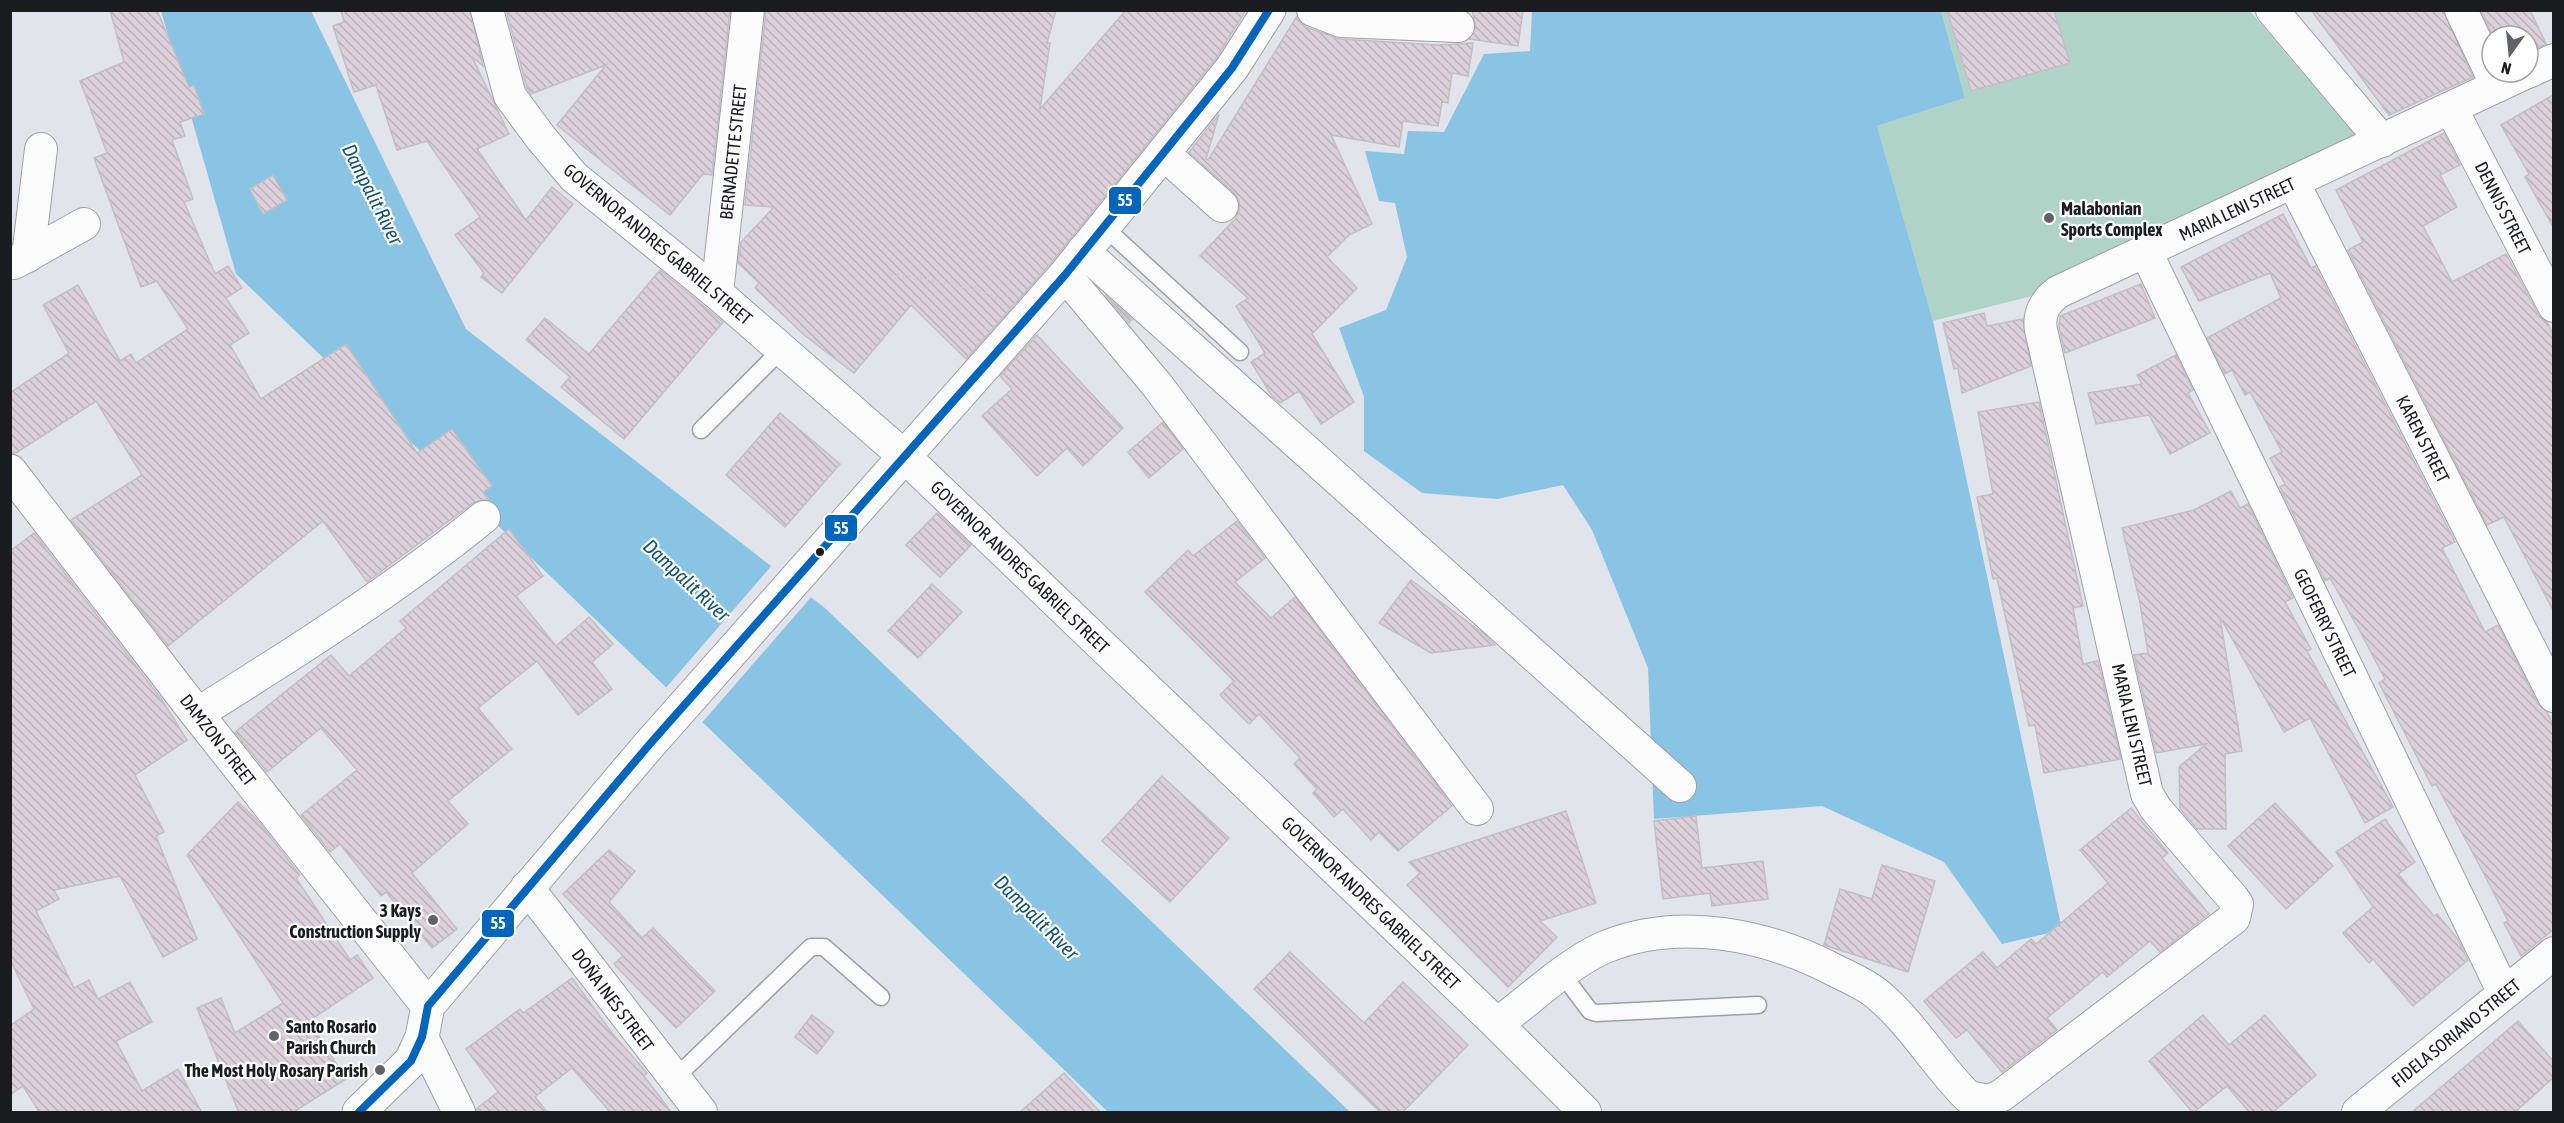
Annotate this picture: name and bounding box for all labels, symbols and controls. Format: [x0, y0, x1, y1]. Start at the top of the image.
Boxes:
north arrow [2480, 24, 2540, 84]
text: N [2499, 59, 2513, 78]
street label: BERNADETTE STREET [715, 83, 751, 221]
water label: Dampalit River [338, 140, 409, 249]
street label: DENNIS STREET [2471, 158, 2535, 258]
street label: GOVERNOR ANDRES GABRIEL STREET [560, 159, 757, 329]
street label: MARIA LENI STREET [2176, 173, 2299, 245]
line badge: 55 [1108, 186, 1142, 215]
text: 55 [1117, 191, 1133, 209]
place label: Malabonian Sports Complex [2061, 198, 2163, 240]
marker: Malabonian Sports Complex [2042, 211, 2056, 225]
street label: KAREN STREET [2392, 392, 2454, 486]
street label: GOVERNOR ANDRES GABRIEL STREET [927, 476, 1113, 658]
line badge: 55 [824, 514, 858, 542]
text: 55 [833, 519, 849, 537]
water label: Dampalit River [639, 534, 736, 627]
unlabelled marker [814, 546, 826, 558]
street label: GEOFERRY STREET [2290, 565, 2360, 681]
street label: MARIA LENI STREET [2108, 661, 2156, 789]
street label: DAMZON STREET [176, 690, 260, 790]
street label: GOVERNOR ANDRES GABRIEL STREET [1278, 812, 1464, 994]
water label: Dampalit River [990, 870, 1085, 965]
place label: 3 Kays Construction Supply [289, 900, 422, 942]
line badge: 55 [481, 909, 515, 938]
marker: 3 Kays Construction Supply [426, 913, 440, 927]
text: 55 [490, 914, 506, 932]
street label: DOÑA INES STREET [568, 945, 658, 1056]
street label: FIDELA SORIANO STREET [2387, 975, 2525, 1091]
place label: Santo Rosario Parish Church [286, 1016, 377, 1058]
marker: Santo Rosario Parish Church [267, 1029, 281, 1043]
place label: The Most Holy Rosary Parish [184, 1060, 368, 1081]
marker: The Most Holy Rosary Parish [373, 1063, 387, 1077]

